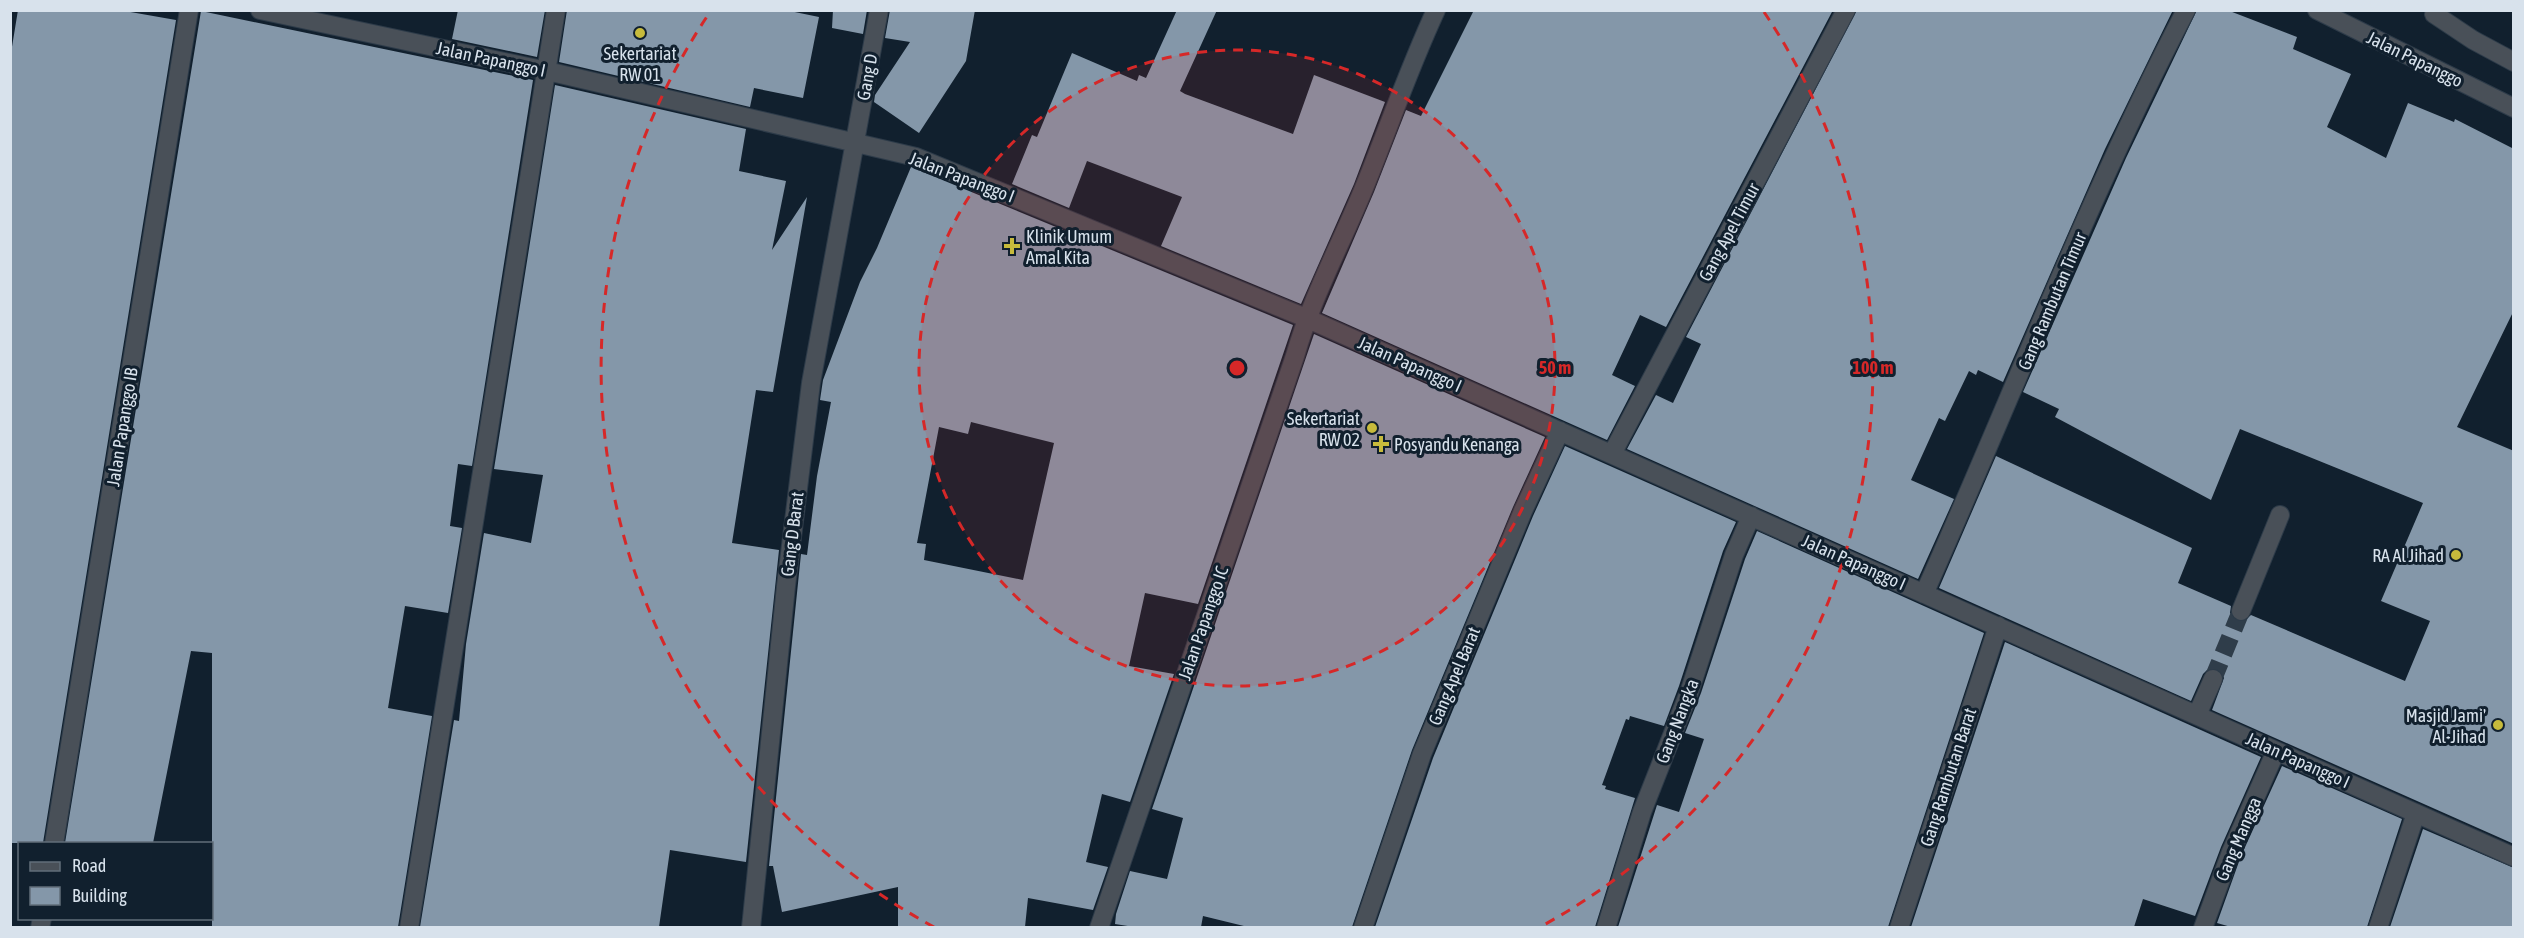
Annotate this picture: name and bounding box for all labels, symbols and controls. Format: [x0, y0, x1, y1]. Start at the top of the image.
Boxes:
marker: Sekertariat RW 01 [633, 26, 647, 40]
street label: Jalan Papanggo [2364, 27, 2466, 91]
street label: Jalan Papanggo I [434, 37, 548, 81]
place label: Sekertariat RW 01 [603, 43, 677, 85]
street label: Gang D [853, 52, 881, 102]
street label: Jalan Papanggo I [906, 147, 1018, 207]
street label: Gang Apel Timur [1694, 179, 1764, 285]
place label: Klinik Umum Amal Kita [1026, 226, 1112, 268]
street label: Gang Rambutan Timur [2013, 228, 2091, 373]
marker: Klinik Umum Amal Kita [1003, 237, 1021, 255]
street label: Jalan Papanggo I [1355, 332, 1465, 396]
text: 50 m [1539, 357, 1571, 378]
text: 100 m [1853, 357, 1893, 378]
centre of rings [1227, 358, 1247, 378]
street label: Jalan Papanggo IB [102, 366, 142, 488]
place label: Sekertariat RW 02 [1287, 408, 1360, 450]
marker: Sekertariat RW 02 [1365, 421, 1379, 435]
place label: Posyandu Kenanga [1394, 434, 1520, 455]
marker: Posyandu Kenanga [1372, 435, 1390, 453]
street label: Gang D Barat [776, 491, 808, 577]
street label: Jalan Papanggo I [1799, 530, 1909, 594]
place label: RA Al Jihad [2372, 545, 2444, 566]
marker: RA Al Jihad [2449, 548, 2463, 562]
street label: Jalan Papanggo IC [1174, 563, 1232, 683]
street label: Gang Apel Barat [1424, 624, 1484, 728]
street label: Gang Nangka [1651, 676, 1703, 766]
street label: Gang Rambutan Barat [1916, 705, 1980, 849]
place label: Masjid Jami' Al-Jihad [2406, 705, 2486, 747]
marker: Masjid Jami' Al-Jihad [2491, 718, 2505, 732]
street label: Jalan Papanggo I [2243, 728, 2353, 792]
street label: Gang Mangga [2211, 794, 2265, 884]
legend [18, 842, 213, 920]
text: Road [72, 855, 106, 876]
text: Building [72, 885, 127, 906]

